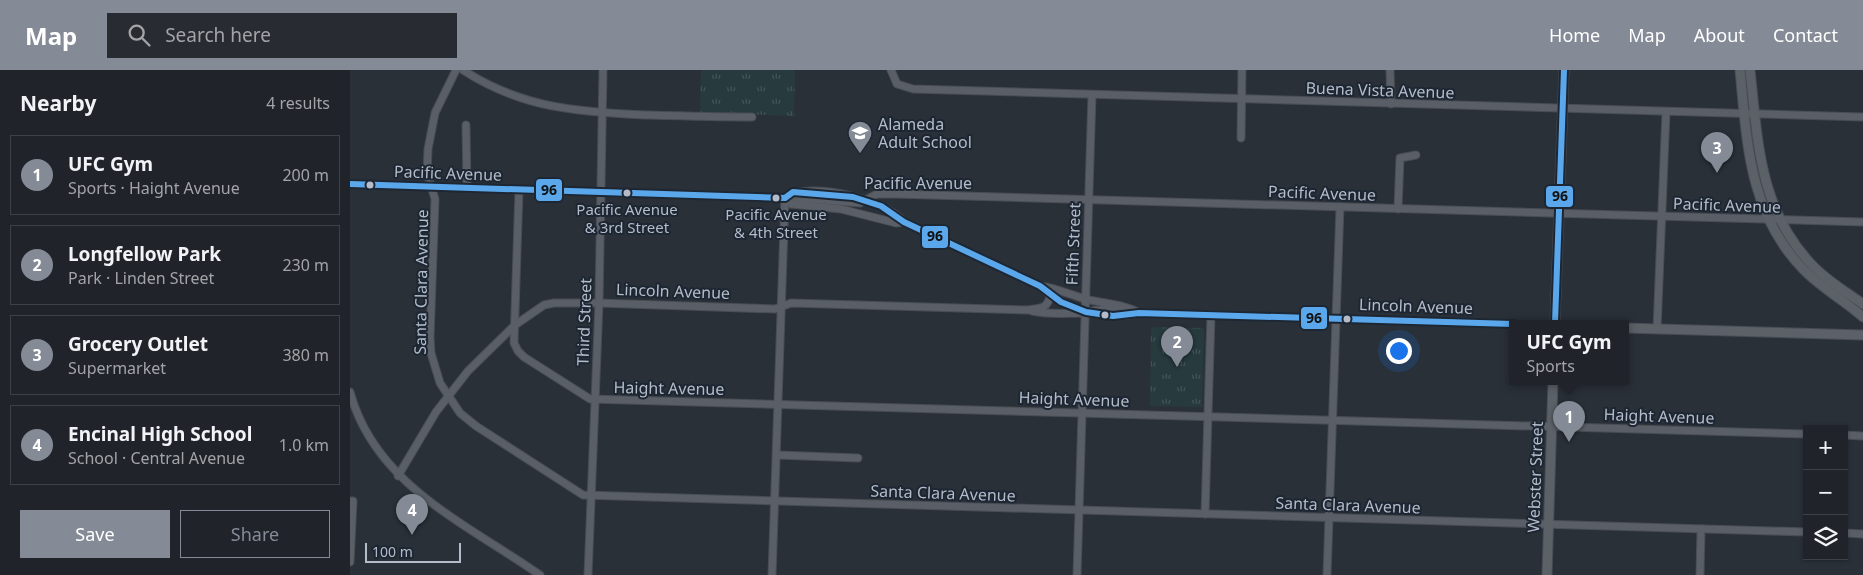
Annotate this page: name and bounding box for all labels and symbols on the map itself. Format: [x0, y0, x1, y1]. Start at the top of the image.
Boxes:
street label: Buena Vista Avenue [1305, 76, 1455, 104]
place label: Alameda Adult School [878, 113, 972, 153]
school or university icon: Alameda Adult School [847, 120, 873, 154]
pin: 3 [1701, 132, 1733, 173]
street label: Pacific Avenue [394, 160, 502, 186]
street label: Pacific Avenue [864, 172, 972, 194]
line badge: 96 [535, 178, 563, 202]
unlabelled marker [365, 180, 375, 190]
text: 96 [541, 180, 557, 199]
street label: Pacific Avenue [1268, 180, 1376, 206]
line badge: 96 [1545, 185, 1574, 208]
text: 96 [1552, 186, 1568, 205]
marker: Pacific Avenue & 3rd Street [622, 188, 632, 198]
street label: Pacific Avenue [1673, 192, 1781, 218]
marker: Pacific Avenue & 4th Street [771, 193, 781, 203]
place label: Pacific Avenue & 3rd Street [576, 199, 678, 237]
street label: Fifth Street [1061, 202, 1085, 286]
place label: Pacific Avenue & 4th Street [725, 204, 827, 242]
street label: Santa Clara Avenue [409, 209, 433, 355]
line badge: 96 [921, 225, 949, 249]
text: 96 [927, 226, 943, 245]
street label: Third Street [571, 277, 597, 366]
street label: Lincoln Avenue [616, 278, 730, 304]
street label: Lincoln Avenue [1359, 293, 1473, 319]
line badge: 96 [1300, 306, 1328, 330]
text: 96 [1306, 308, 1322, 327]
unlabelled marker [1100, 310, 1110, 320]
unlabelled marker [1342, 314, 1352, 324]
pin: 2 [1161, 326, 1193, 367]
your location [1386, 338, 1412, 364]
street label: Haight Avenue [613, 376, 725, 400]
street label: Haight Avenue [1018, 386, 1130, 412]
pin: 1 [1553, 401, 1585, 442]
street label: Haight Avenue [1603, 403, 1715, 429]
street label: Webster Street [1522, 421, 1548, 533]
street label: Santa Clara Avenue [870, 479, 1016, 507]
street label: Santa Clara Avenue [1275, 491, 1421, 519]
pin: 4 [396, 494, 428, 535]
scale bar [365, 540, 461, 563]

